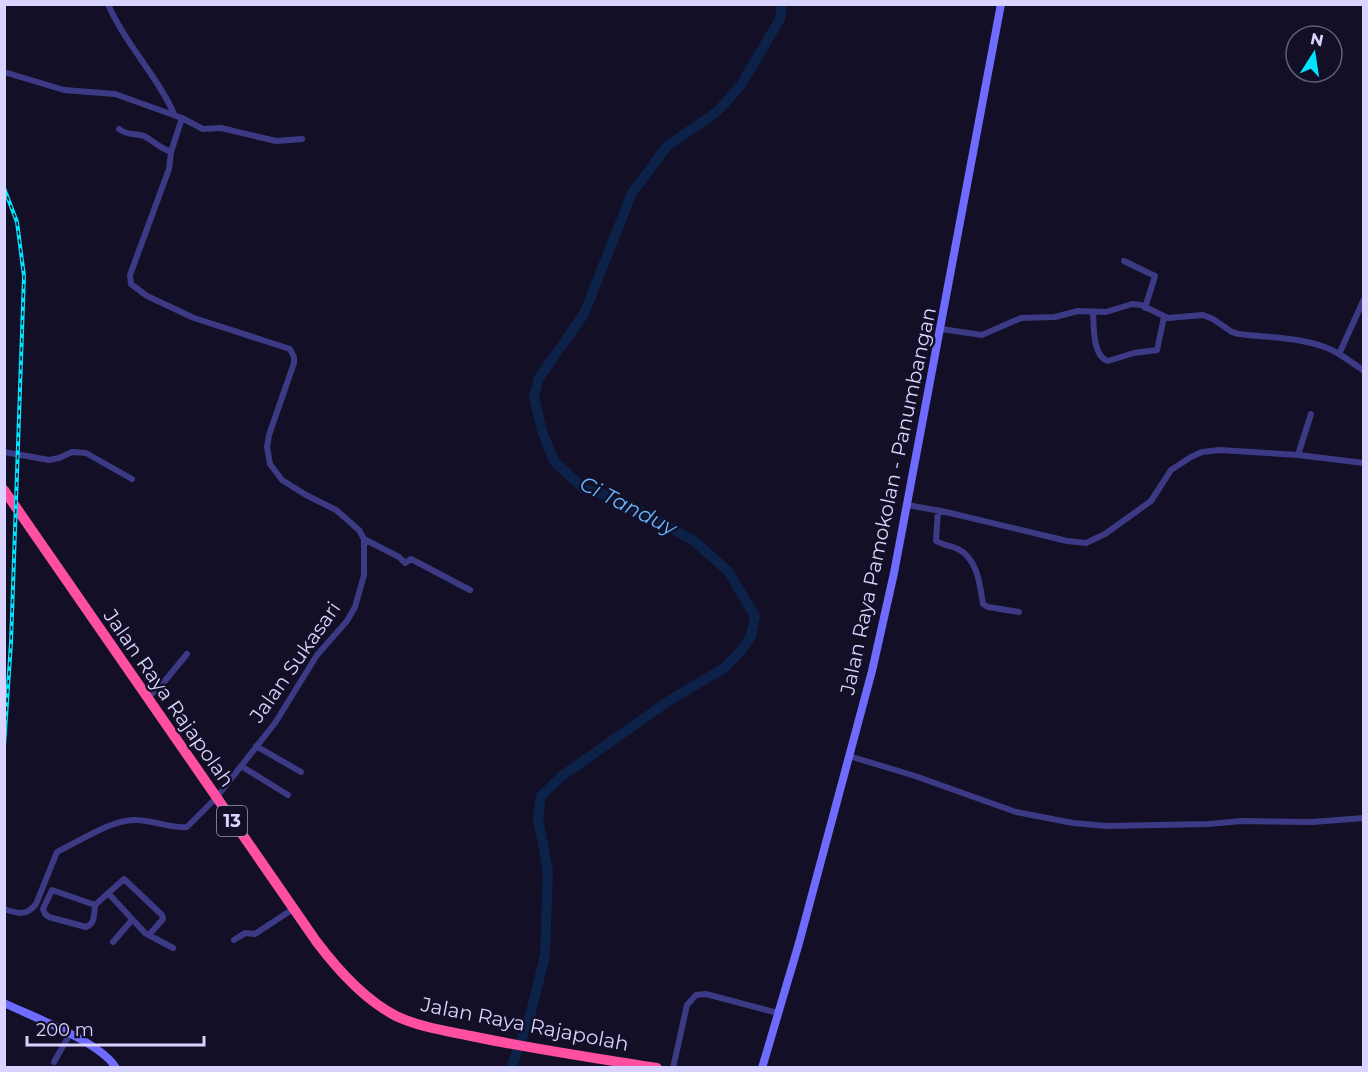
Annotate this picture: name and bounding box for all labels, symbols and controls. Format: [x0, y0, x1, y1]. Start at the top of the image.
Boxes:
north arrow [1284, 24, 1344, 84]
text: N [1309, 29, 1325, 50]
street label: Jalan Raya Pamokolan - Panumbangan [835, 305, 941, 698]
water label: Ci Tanduy [576, 471, 682, 541]
street label: Jalan Sukasari [244, 597, 346, 728]
street label: Jalan Raya Rajapolah [98, 604, 239, 791]
road number: 13 [217, 806, 247, 836]
street label: Jalan Raya Rajapolah [418, 992, 631, 1056]
scale bar [27, 1009, 204, 1047]
text: 200 m [36, 1019, 94, 1041]

